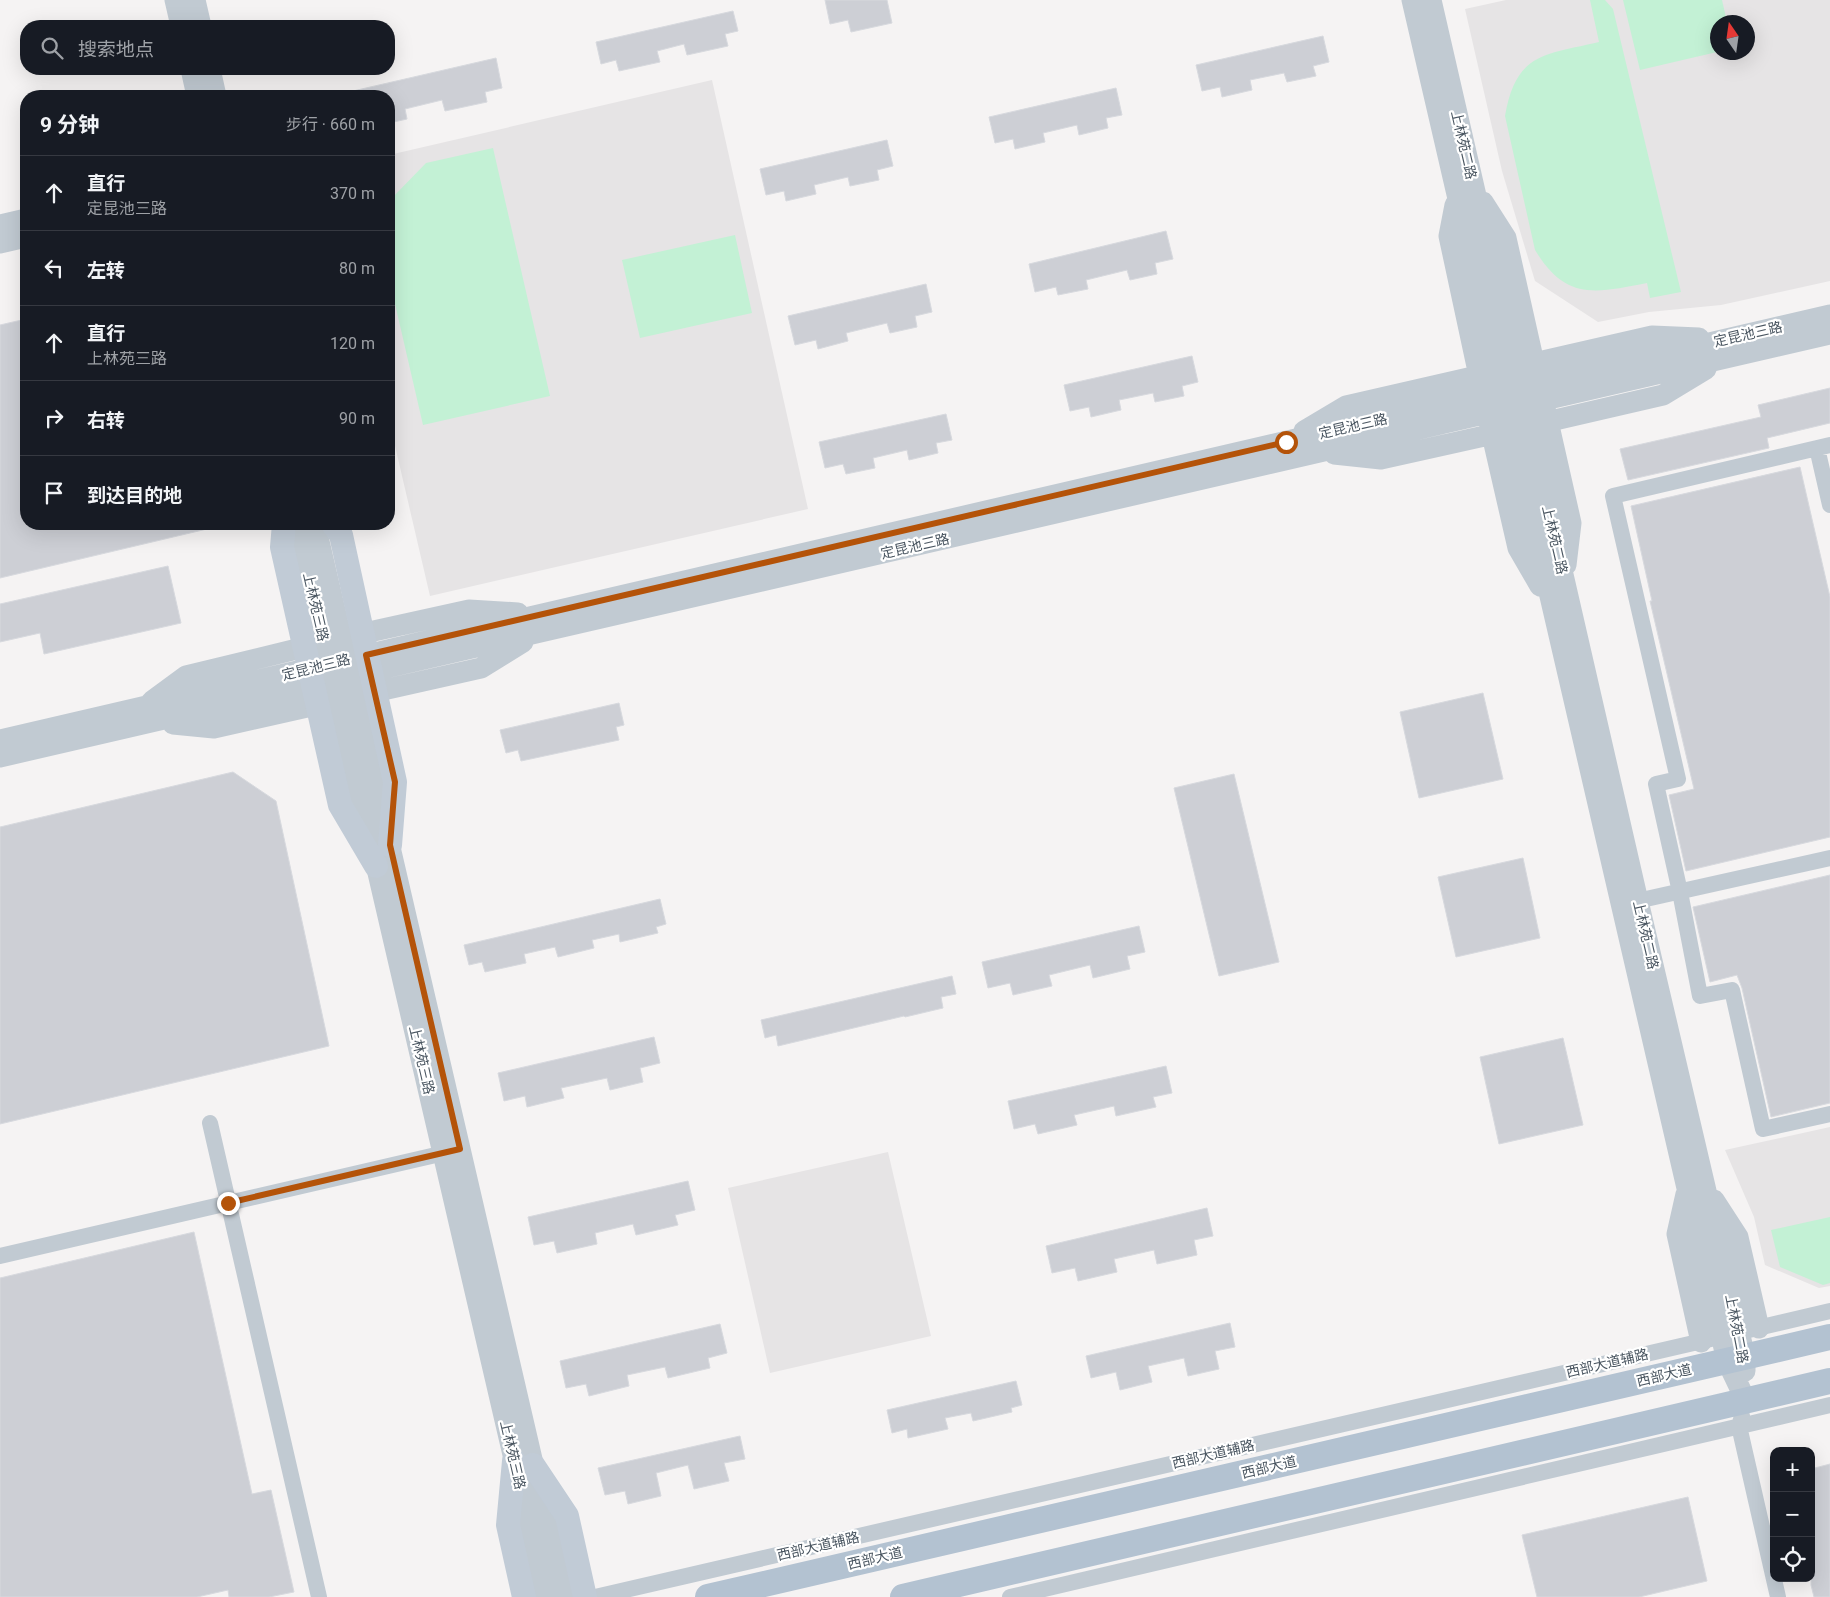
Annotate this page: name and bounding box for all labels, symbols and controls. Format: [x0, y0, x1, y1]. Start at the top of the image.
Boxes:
north arrow [1710, 15, 1755, 60]
search box [20, 20, 395, 75]
icon: search [38, 34, 66, 62]
text: 搜索地点 [78, 38, 154, 61]
street label: 上林苑二路 [1448, 109, 1480, 181]
text: 9 分钟 [40, 113, 99, 137]
text: 步行 · 660 m [286, 115, 375, 134]
text: 直行 [87, 172, 125, 195]
icon: ahead [40, 179, 68, 207]
text: 370 m [330, 184, 375, 203]
text: 定昆池三路 [87, 199, 167, 218]
icon: left [40, 254, 68, 282]
text: 左转 [87, 259, 125, 282]
text: 80 m [339, 259, 375, 278]
street label: 定昆池三路 [1712, 318, 1784, 350]
text: 直行 [87, 322, 125, 345]
icon: ahead [40, 329, 68, 357]
text: 120 m [330, 334, 375, 353]
text: 上林苑三路 [87, 349, 167, 368]
icon: right [40, 404, 68, 432]
text: 右转 [87, 409, 125, 432]
text: 90 m [339, 409, 375, 428]
street label: 定昆池三路 [1317, 410, 1389, 442]
route start [1275, 431, 1298, 454]
icon: arrive [40, 479, 68, 507]
text: 到达目的地 [87, 484, 182, 507]
street label: 上林苑二路 [1539, 504, 1571, 576]
street label: 定昆池三路 [879, 530, 951, 562]
street label: 上林苑三路 [300, 571, 332, 643]
street label: 定昆池三路 [280, 651, 352, 683]
street label: 上林苑二路 [1630, 899, 1662, 971]
street label: 上林苑三路 [406, 1024, 438, 1096]
route end [217, 1192, 240, 1215]
street label: 上林苑二路 [1722, 1293, 1752, 1365]
street label: 西部大道辅路 [1564, 1346, 1650, 1380]
street label: 西部大道 [1635, 1361, 1693, 1389]
street label: 上林苑三路 [497, 1419, 529, 1491]
street label: 西部大道辅路 [1170, 1437, 1256, 1471]
map controls [1770, 1447, 1815, 1582]
button: + [1770, 1447, 1815, 1492]
street label: 西部大道 [1240, 1453, 1298, 1481]
button: − [1770, 1492, 1815, 1537]
street label: 西部大道辅路 [775, 1529, 861, 1563]
button: locate [1770, 1537, 1815, 1582]
street label: 西部大道 [846, 1544, 904, 1572]

